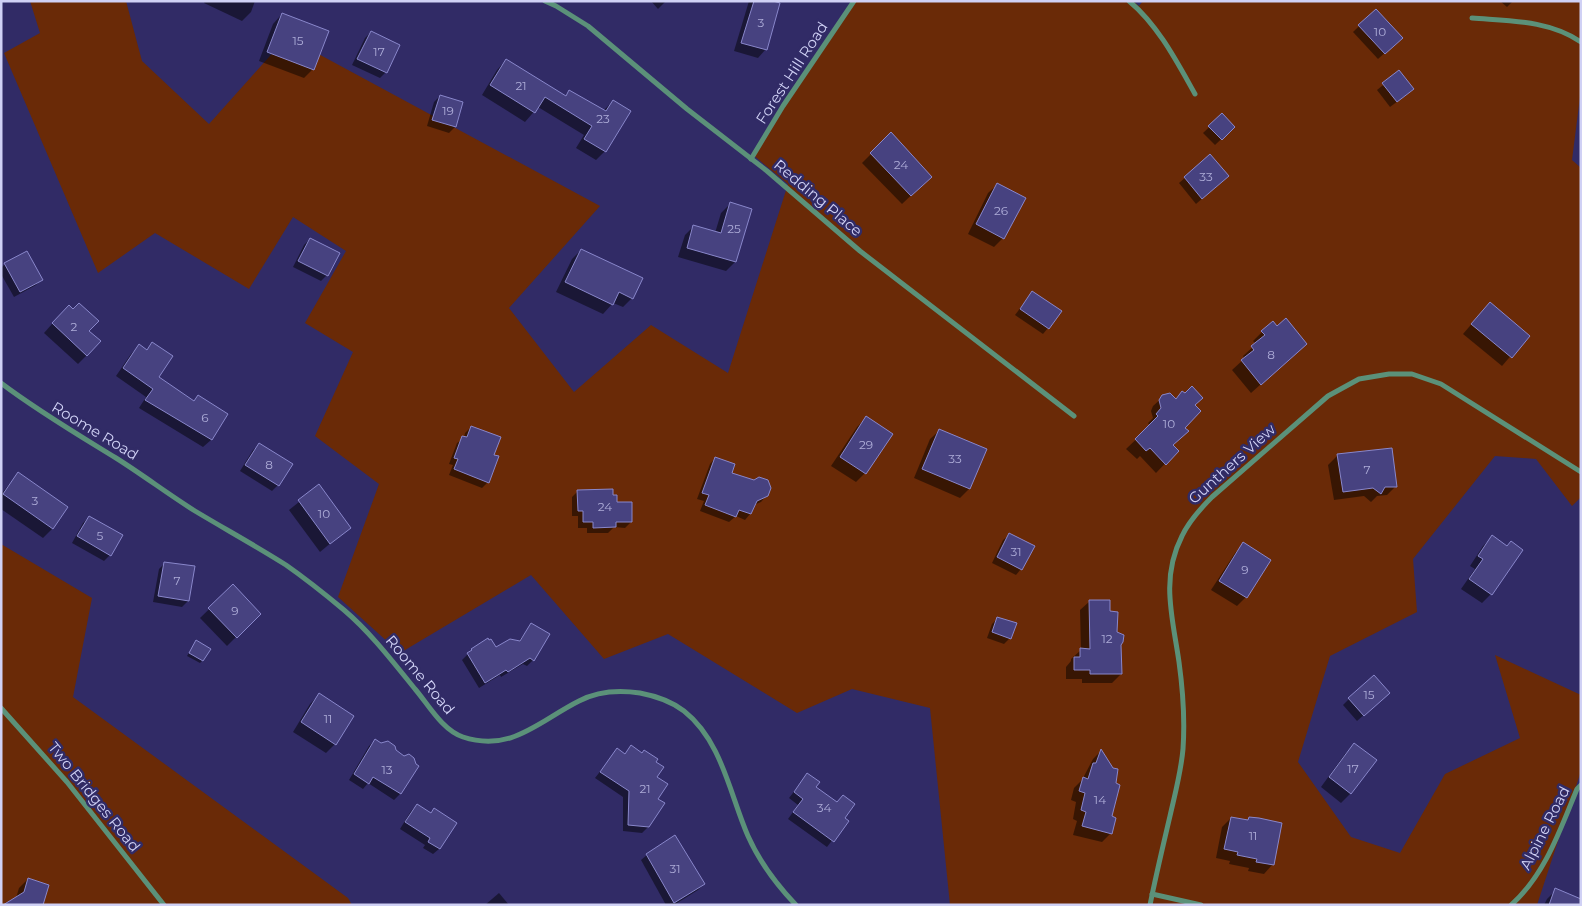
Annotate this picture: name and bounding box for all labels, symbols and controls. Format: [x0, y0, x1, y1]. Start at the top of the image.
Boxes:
house number: 3 [758, 15, 765, 30]
street label: Forest Hill Road [751, 18, 832, 128]
house number: 10 [1374, 24, 1386, 39]
house number: 15 [292, 33, 304, 48]
house number: 17 [373, 44, 385, 59]
house number: 21 [515, 78, 527, 93]
house number: 19 [442, 103, 454, 118]
house number: 23 [596, 111, 610, 126]
street label: Redding Place [770, 155, 866, 240]
house number: 24 [894, 157, 908, 172]
house number: 33 [1199, 169, 1213, 184]
house number: 26 [994, 203, 1008, 218]
house number: 25 [727, 221, 741, 236]
house number: 2 [71, 319, 78, 334]
house number: 8 [1267, 347, 1275, 362]
street label: Roome Road [48, 397, 142, 464]
house number: 6 [201, 410, 209, 425]
house number: 10 [1163, 416, 1175, 431]
street label: Gunthers View [1184, 419, 1280, 508]
house number: 29 [859, 437, 873, 452]
house number: 33 [948, 451, 962, 466]
house number: 8 [265, 457, 273, 472]
house number: 7 [1363, 462, 1371, 477]
house number: 3 [32, 493, 39, 508]
house number: 24 [598, 499, 612, 514]
house number: 10 [318, 506, 330, 521]
house number: 5 [97, 528, 104, 543]
house number: 31 [1010, 544, 1022, 559]
house number: 9 [1241, 562, 1249, 577]
house number: 7 [173, 573, 181, 588]
house number: 9 [231, 603, 239, 618]
street label: Roome Road [382, 631, 459, 718]
house number: 12 [1101, 631, 1113, 646]
house number: 15 [1363, 687, 1375, 702]
house number: 11 [324, 711, 332, 726]
street label: Two Bridges Road [44, 738, 144, 855]
house number: 17 [1347, 761, 1359, 776]
house number: 13 [381, 762, 393, 777]
house number: 21 [639, 781, 651, 796]
street label: Alpine Road [1515, 783, 1574, 873]
house number: 14 [1094, 792, 1106, 807]
house number: 34 [817, 800, 831, 815]
house number: 11 [1249, 828, 1257, 843]
house number: 31 [669, 861, 681, 876]

